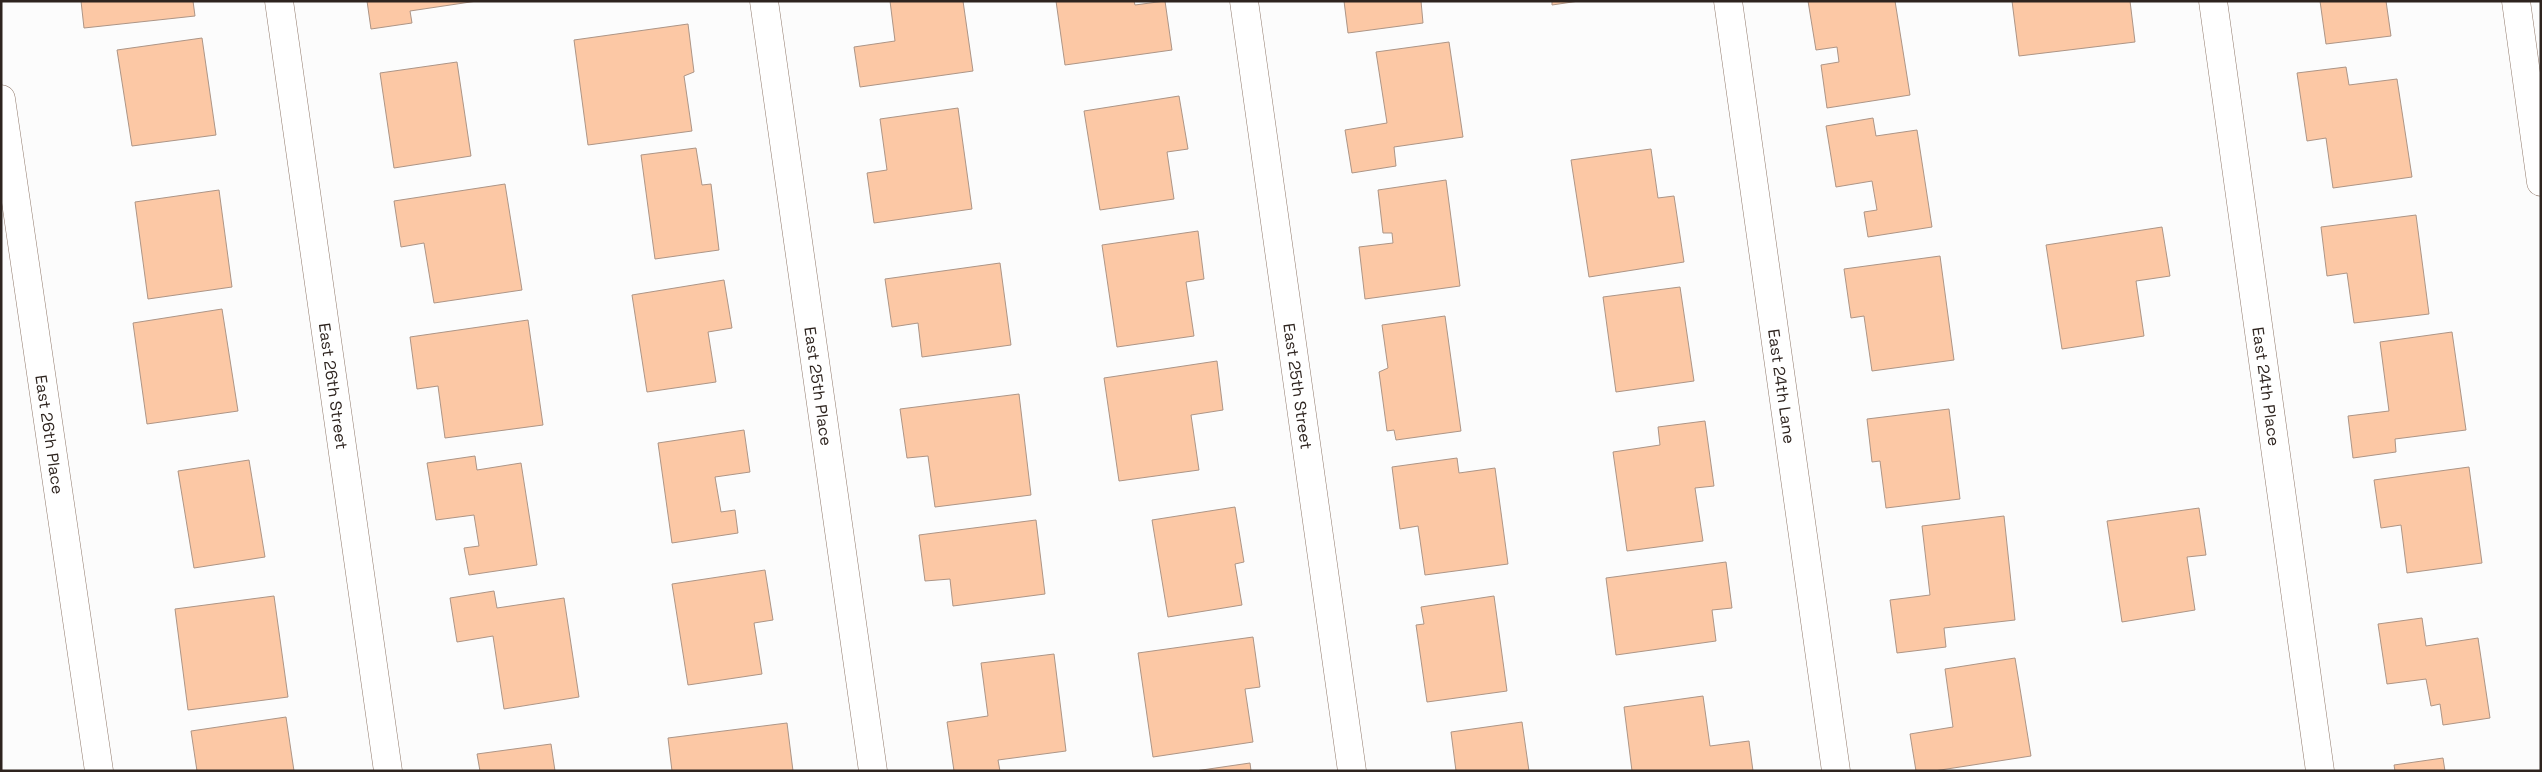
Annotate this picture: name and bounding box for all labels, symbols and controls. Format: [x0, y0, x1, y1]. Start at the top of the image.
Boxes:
street label: East 26th Street [314, 322, 352, 451]
street label: East 25th Street [1278, 322, 1317, 451]
street label: East 25th Place [799, 325, 837, 447]
street label: East 24th Place [2247, 325, 2285, 447]
street label: East 24th Lane [1763, 328, 1800, 445]
street label: East 26th Place [30, 374, 68, 496]

